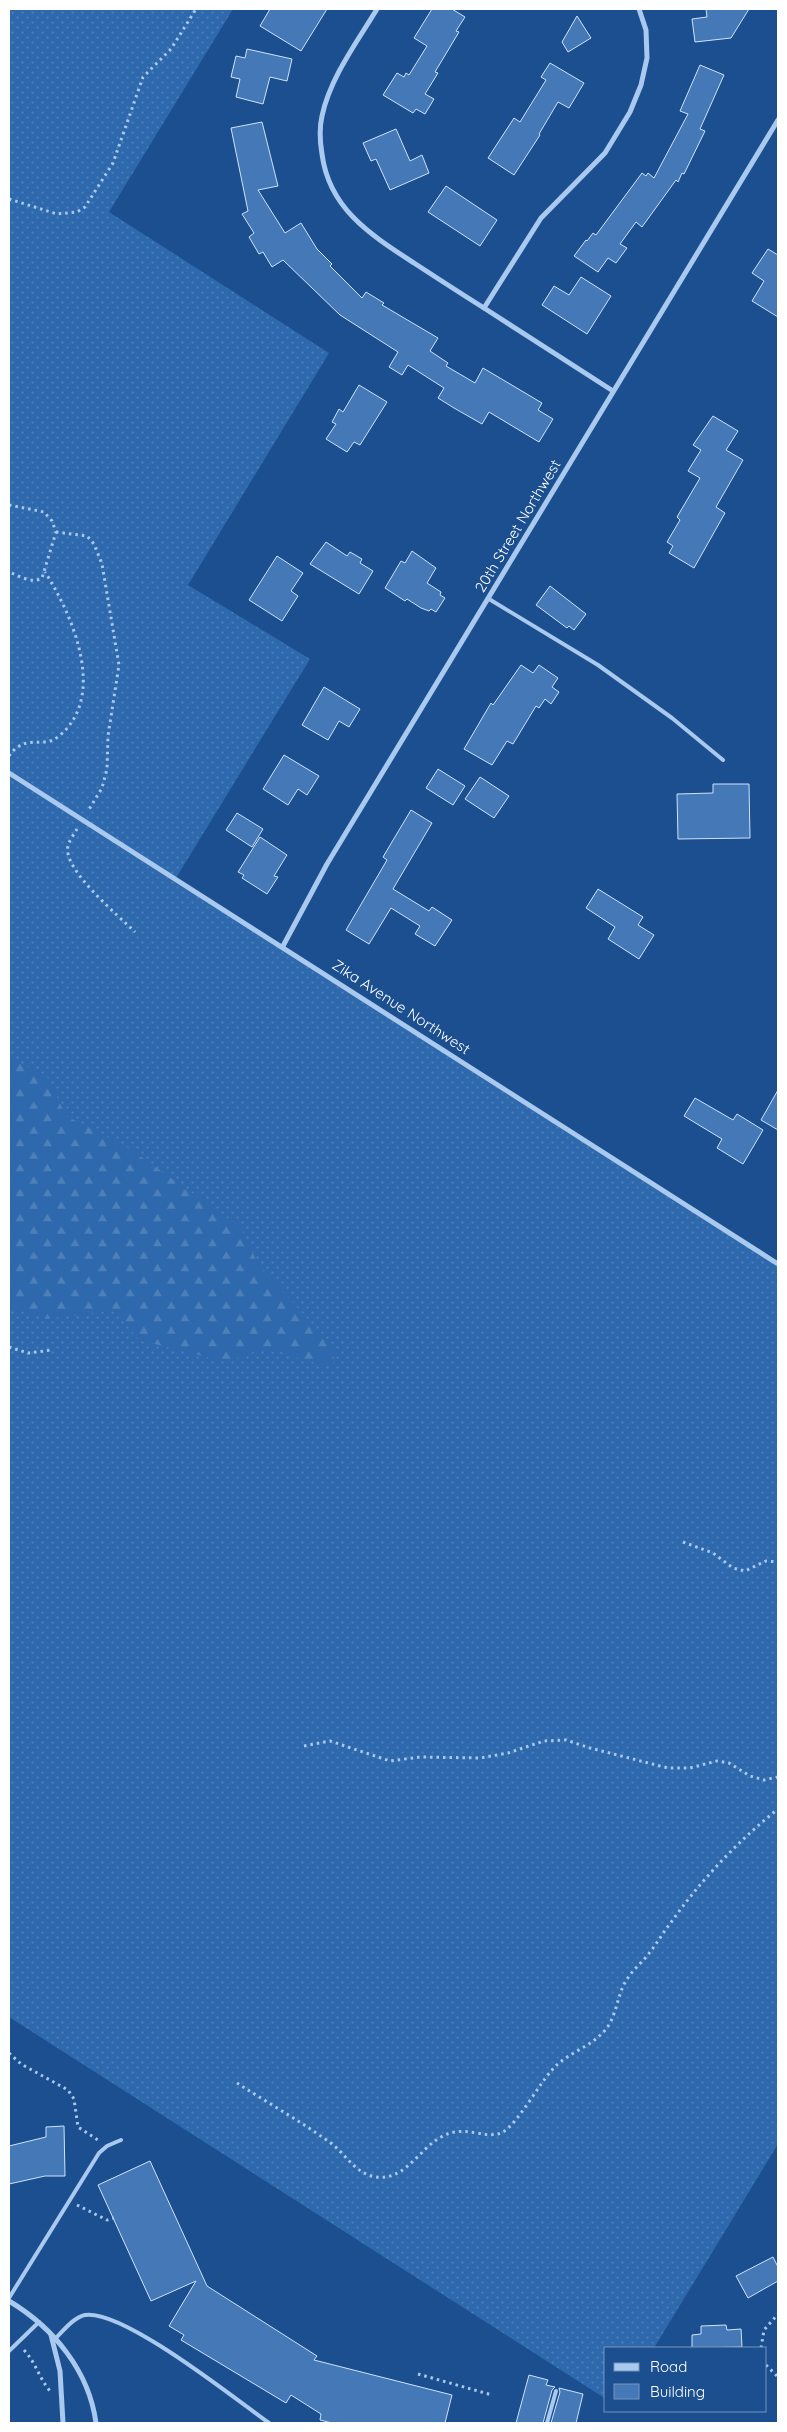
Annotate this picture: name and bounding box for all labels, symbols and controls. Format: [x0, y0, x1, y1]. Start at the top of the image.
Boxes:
street label: 20th Street Northwest [470, 456, 565, 595]
street label: Zika Avenue Northwest [329, 955, 474, 1058]
legend [604, 2347, 767, 2412]
text: Road [650, 2357, 687, 2376]
text: Building [650, 2382, 705, 2401]

